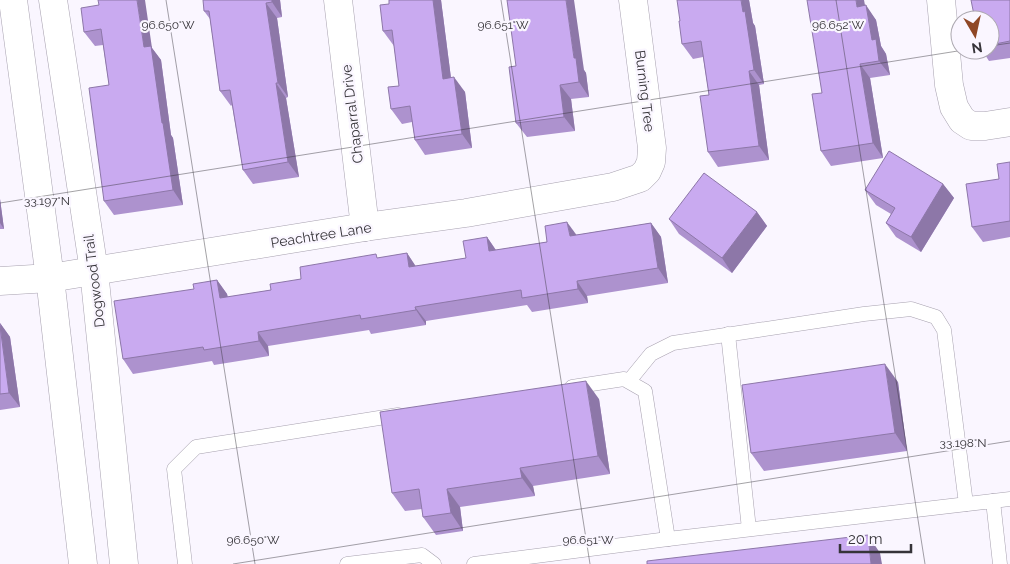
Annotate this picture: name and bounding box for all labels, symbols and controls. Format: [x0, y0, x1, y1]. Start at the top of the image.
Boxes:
north arrow [950, 10, 1000, 60]
text: 96.650°W [141, 18, 195, 32]
text: 96.651°W [478, 18, 529, 32]
text: 96.652°W [812, 18, 865, 32]
text: N [971, 39, 984, 57]
street label: Burning Tree [632, 49, 658, 133]
street label: Chaparral Drive [338, 64, 366, 164]
text: 33.197°N [24, 194, 70, 208]
street label: Peachtree Lane [269, 219, 373, 251]
street label: Dogwood Trail [80, 234, 108, 328]
text: 33.198°N [940, 436, 986, 450]
scale bar [840, 522, 911, 554]
text: 20 m [848, 530, 883, 548]
text: 96.650°W [226, 533, 280, 547]
text: 96.651°W [563, 533, 614, 547]

